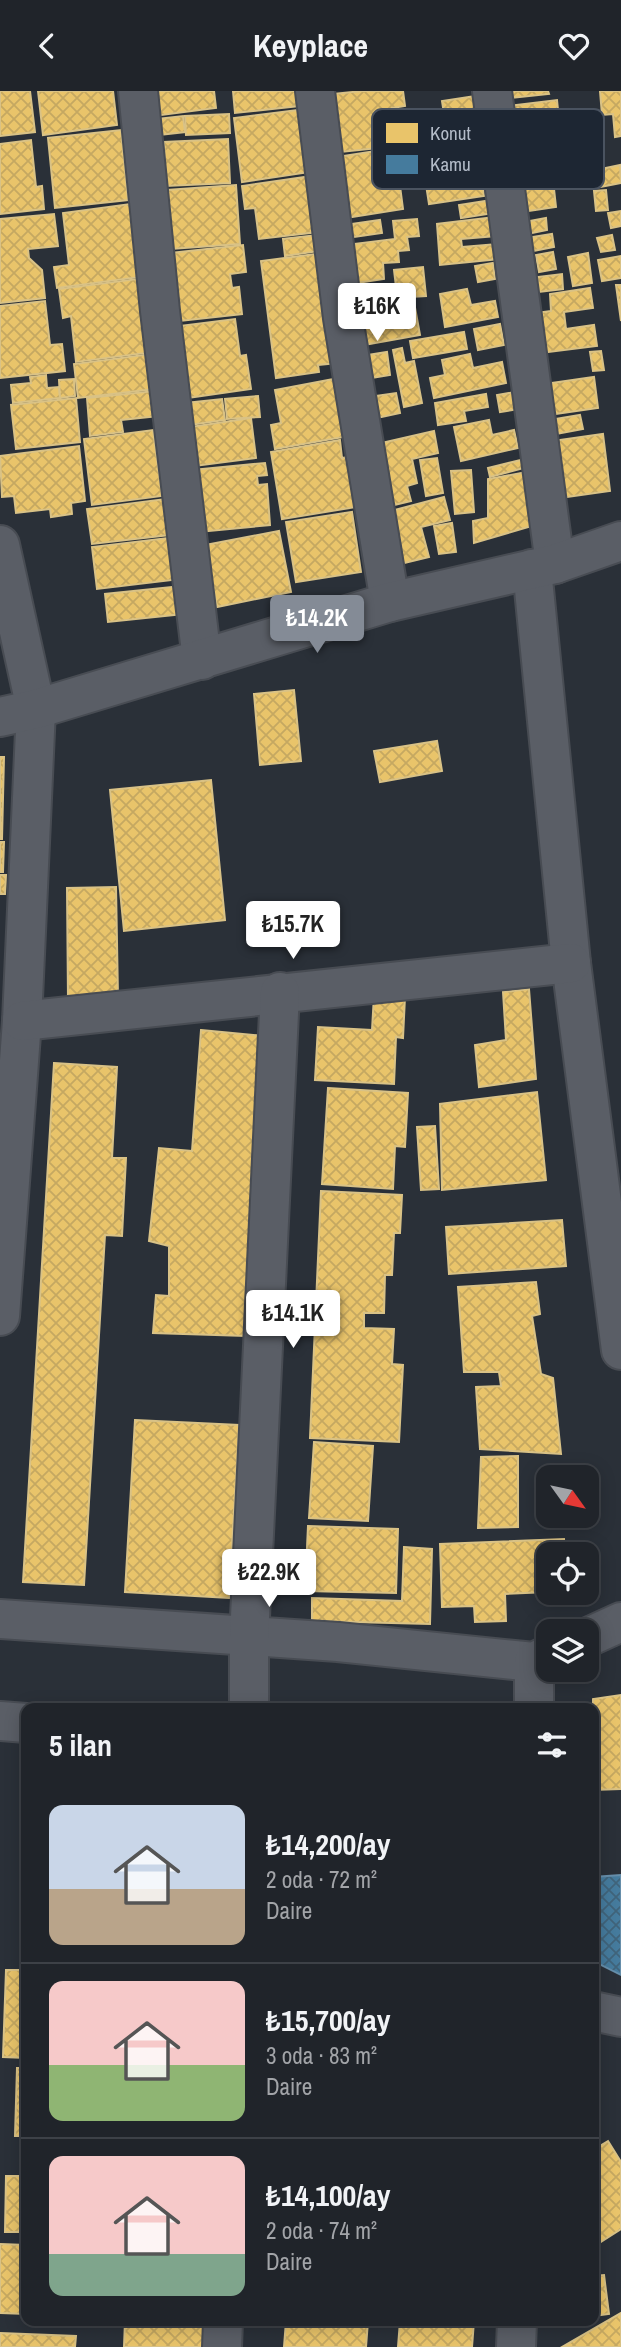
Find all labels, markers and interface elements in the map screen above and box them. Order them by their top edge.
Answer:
text: Keyplace [253,24,368,67]
icon: back [28,27,66,65]
icon: heart [555,27,593,65]
legend [372,109,604,189]
text: Konut [430,120,471,146]
text: Kamu [430,151,471,177]
pin: ₺16K [336,283,418,343]
text: ₺16K [354,290,400,321]
pin: ₺14.2K [260,595,374,655]
text: ₺14.2K [286,602,348,633]
pin: ₺15.7K [236,901,350,961]
text: ₺15.7K [262,908,324,939]
pin: ₺14.1K [236,1291,350,1350]
text: ₺14.1K [262,1297,324,1328]
north arrow [536,1465,598,1528]
map controls [536,1465,599,1682]
button: locate [536,1542,599,1605]
pin: ₺22.9K [212,1549,326,1609]
text: ₺22.9K [238,1556,300,1587]
button: layers [536,1619,599,1682]
text: 5 ilan [49,1725,112,1765]
icon: filters [533,1726,571,1764]
text: ₺14,200/ay [266,1824,390,1864]
icon: home [105,1833,189,1917]
text: 2 oda · 72 m² [266,1864,377,1895]
text: Daire [266,1895,312,1926]
text: ₺15,700/ay [266,2000,390,2040]
icon: home [105,2009,189,2093]
text: 3 oda · 83 m² [266,2040,377,2071]
text: Daire [266,2071,312,2102]
text: ₺14,100/ay [266,2175,390,2215]
icon: home [105,2184,189,2268]
text: 2 oda · 74 m² [266,2215,377,2246]
text: Daire [266,2246,312,2277]

